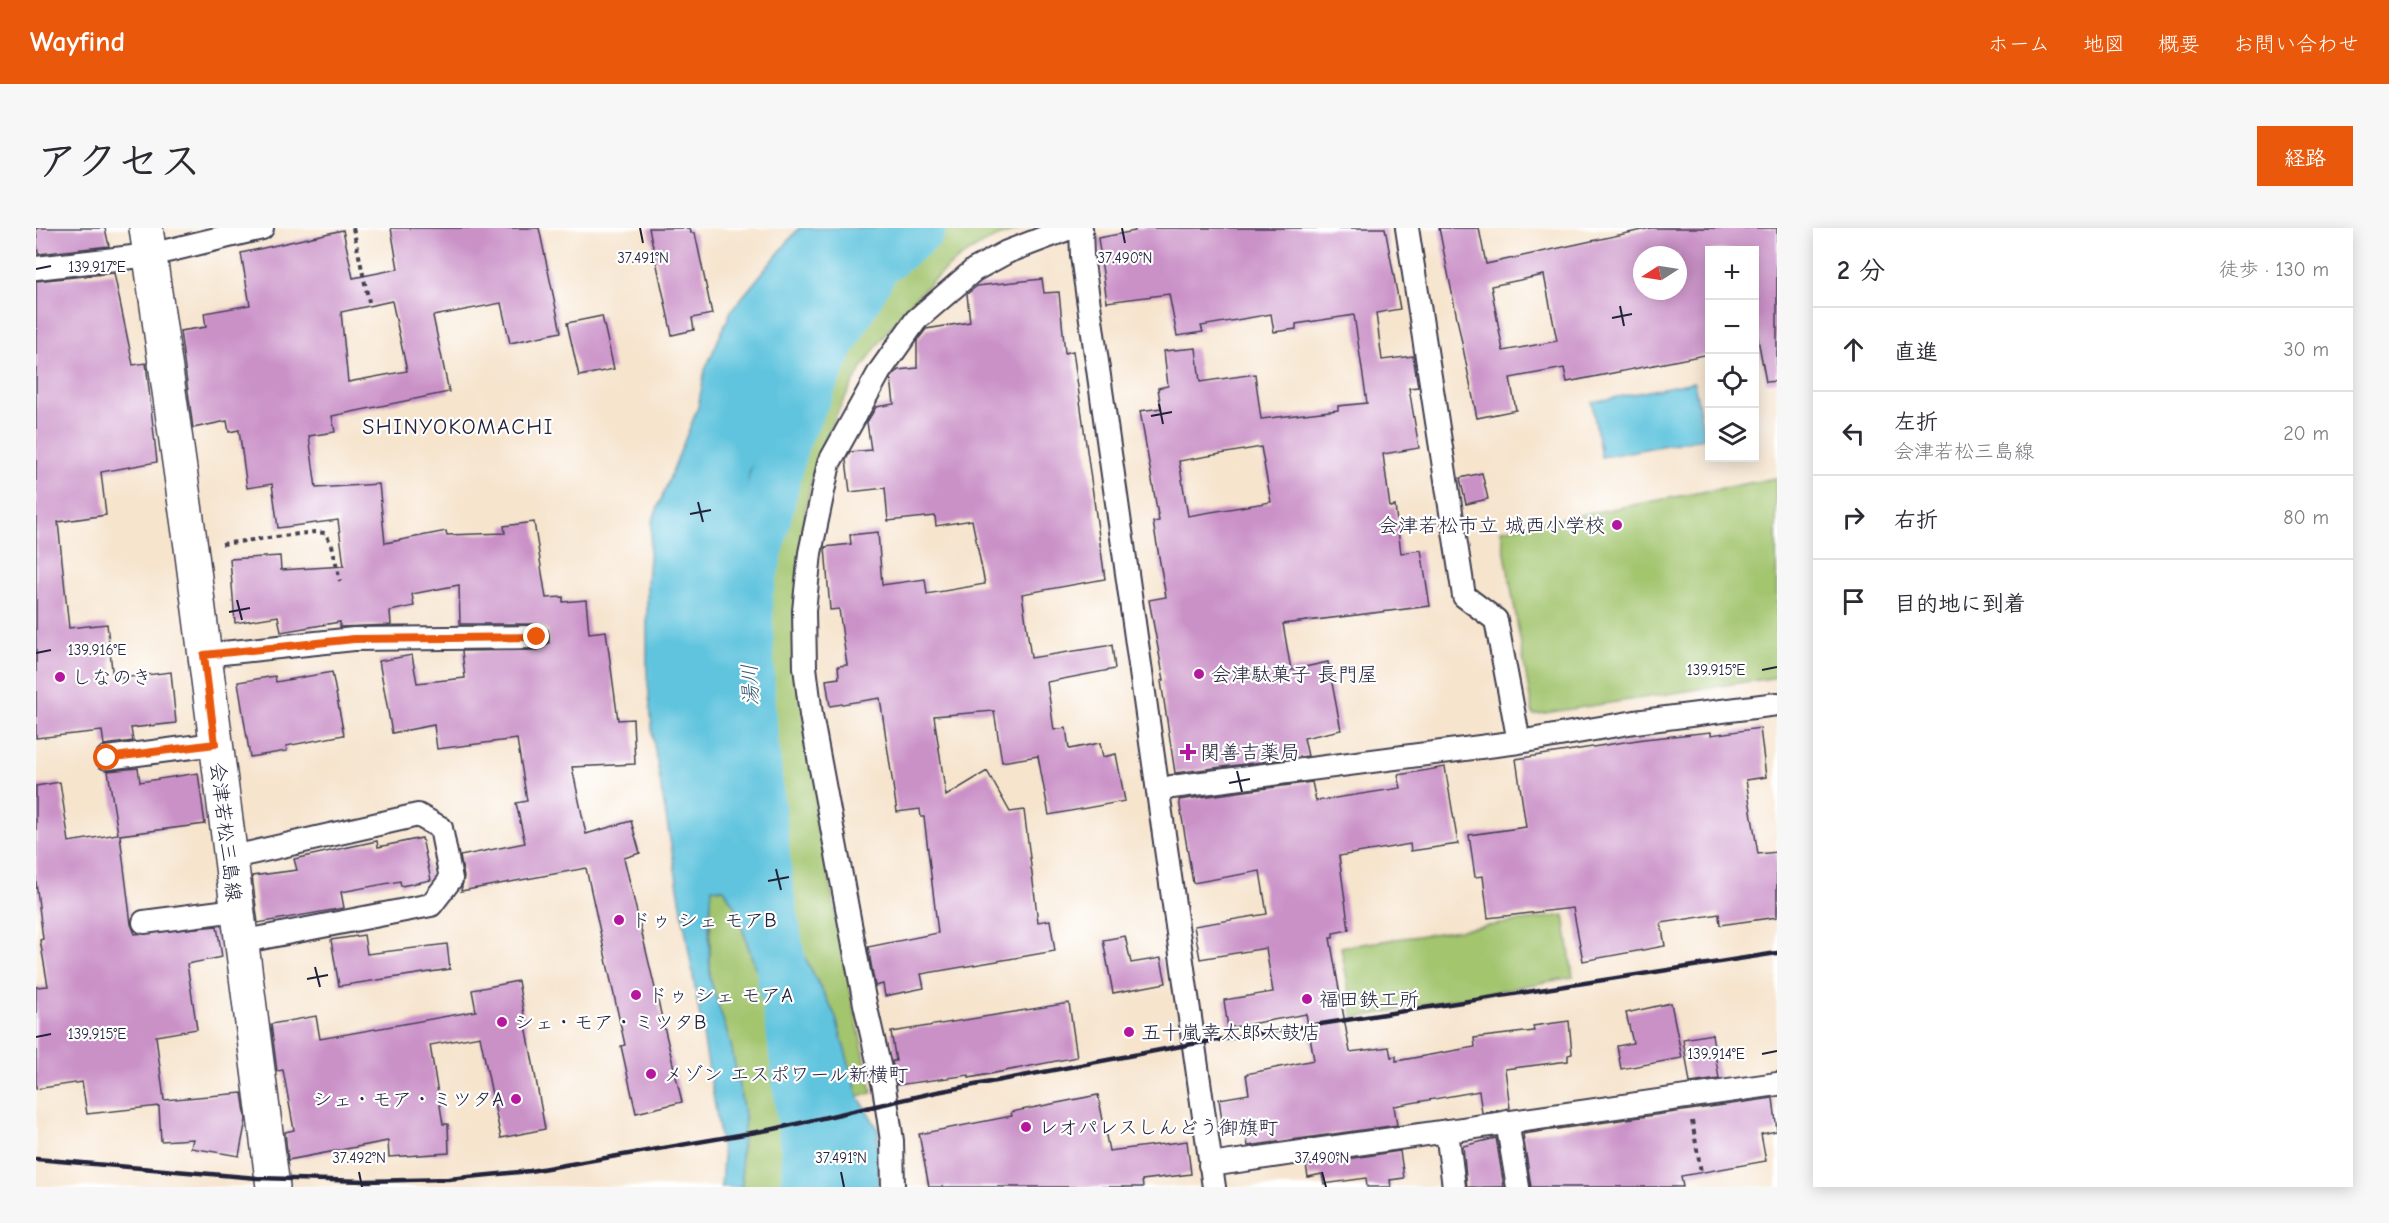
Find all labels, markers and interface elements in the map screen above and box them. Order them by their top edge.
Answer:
text: Wayfind [30,26,125,58]
text: ホーム [1988,32,2050,56]
text: 地図 [2083,32,2125,56]
text: 概要 [2158,32,2200,56]
text: お問い合わせ [2233,32,2359,56]
button: 経路 [2257,126,2353,186]
text: アクセス [36,137,201,186]
north arrow [1633,246,1687,300]
map controls [1705,246,1759,462]
button: + [1705,246,1759,300]
text: 37.491°N [617,249,669,267]
text: 37.490°N [1098,249,1152,267]
text: 2 分 [1837,256,1885,286]
text: 139.917°E [68,258,126,276]
text: 徒歩 · 130 m [2219,258,2329,281]
button: − [1705,300,1759,354]
icon: ahead [1837,333,1870,366]
text: 30 m [2283,338,2329,361]
text: 直進 [1894,339,1938,365]
button: locate [1705,354,1759,408]
button: layers [1705,408,1759,462]
text: 左折 [1894,409,1938,435]
district label: SHINYOKOMACHI [362,414,554,440]
icon: left [1837,417,1870,450]
text: 20 m [2283,422,2329,445]
text: 会津若松三島線 [1894,440,2034,463]
icon: right [1837,501,1870,534]
text: 80 m [2283,506,2329,529]
text: 右折 [1894,507,1938,533]
place label: 会津若松市立 城西小学校 [1378,514,1605,537]
marker: 会津若松市立 城西小学校 [1610,518,1624,532]
icon: arrive [1837,585,1870,618]
text: 目的地に到着 [1894,591,2026,617]
route end [523,623,549,649]
text: 139.916°E [68,641,126,659]
text: 139.915°E [1687,661,1745,679]
place label: 会津駄菓子 長門屋 [1211,663,1378,686]
water label: 湯川 [737,664,763,706]
place label: しなのき [72,666,152,689]
marker: 会津駄菓子 長門屋 [1192,667,1206,681]
marker: しなのき [53,670,67,684]
place label: 関善吉薬局 [1200,741,1300,764]
route start [93,744,119,770]
marker: 関善吉薬局 [1181,745,1195,759]
street label: 会津若松三島線 [206,761,245,903]
place label: ドゥ シェ モアB [631,909,777,932]
marker: ドゥ シェ モアB [612,913,626,927]
place label: ドゥ シェ モアA [648,984,793,1007]
marker: ドゥ シェ モアA [629,988,643,1002]
place label: 福田鉄工所 [1319,988,1419,1011]
marker: 福田鉄工所 [1300,992,1314,1006]
place label: シェ・モア・ミツタB [514,1011,706,1034]
marker: シェ・モア・ミツタB [495,1015,509,1029]
place label: 五十嵐幸太郎太鼓店 [1141,1021,1321,1044]
text: 139.915°E [68,1025,126,1043]
marker: 五十嵐幸太郎太鼓店 [1122,1025,1136,1039]
text: 139.914°E [1687,1045,1745,1063]
place label: メゾン エスポワール新横町 [663,1063,908,1086]
marker: メゾン エスポワール新横町 [644,1067,658,1081]
place label: シェ・モア・ミツタA [312,1088,504,1111]
marker: シェ・モア・ミツタA [509,1092,523,1106]
place label: レオパレスしんどう御旗町 [1038,1116,1278,1139]
marker: レオパレスしんどう御旗町 [1019,1120,1033,1134]
text: 37.492°N [332,1149,386,1167]
text: 37.491°N [815,1149,867,1167]
text: 37.490°N [1295,1149,1349,1167]

